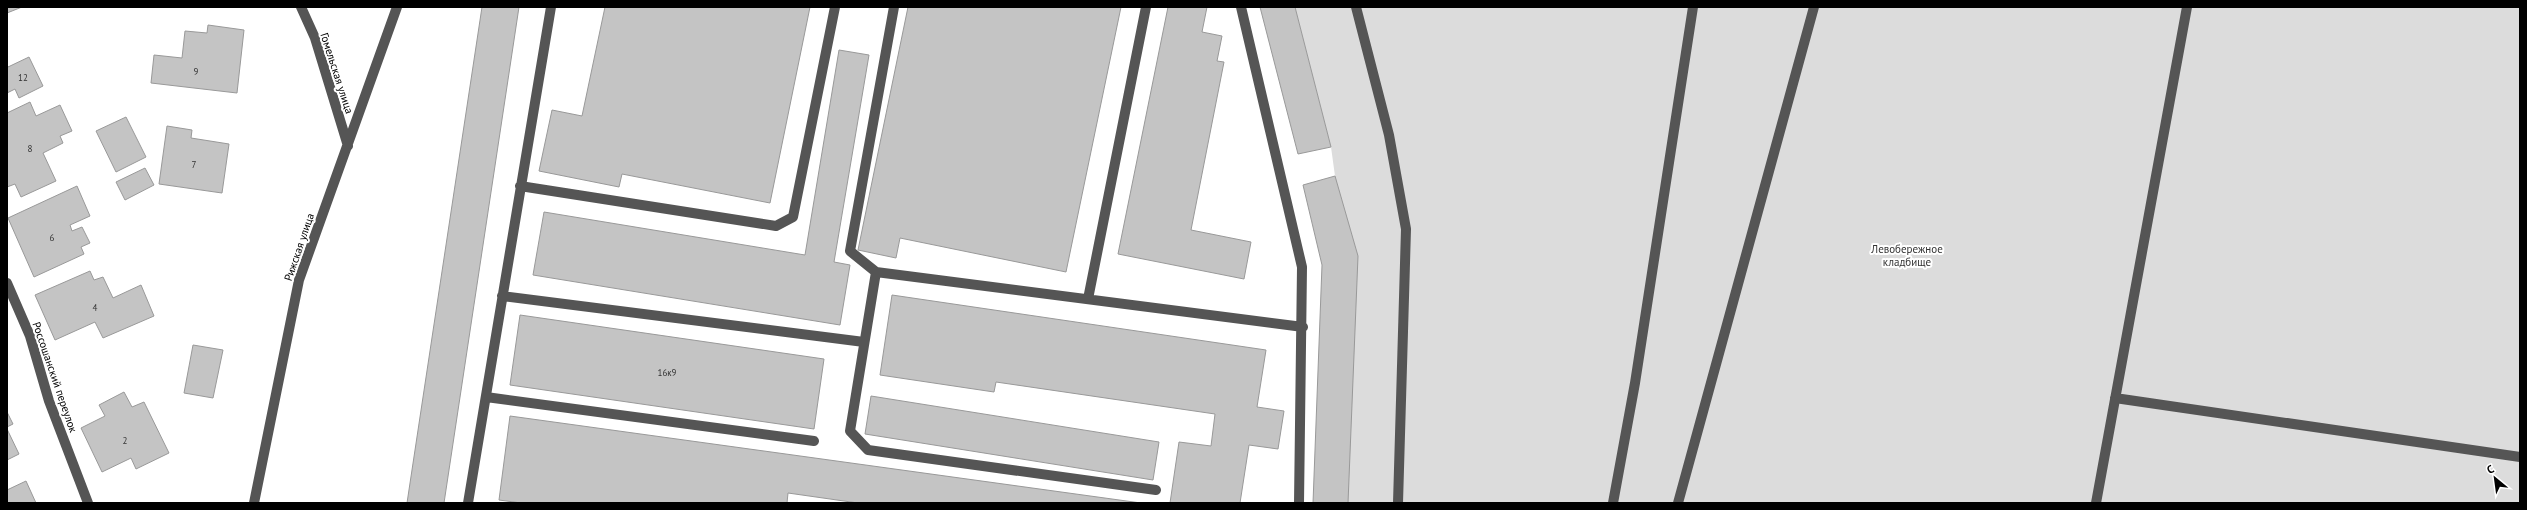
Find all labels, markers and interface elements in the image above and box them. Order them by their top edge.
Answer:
street label: Гомельская улица [317,31,357,115]
house number: 9 [194,66,199,77]
house number: 12 [18,72,28,83]
house number: 8 [28,143,33,154]
house number: 7 [192,159,197,170]
street label: Рижская улица [281,211,317,283]
house number: 6 [50,232,55,243]
park label: Левобережное кладбище [1870,242,1943,269]
house number: 4 [93,302,98,313]
street label: Россошанский переулок [29,320,81,435]
house number: 16к9 [657,367,677,378]
house number: 2 [123,435,128,446]
north arrow [2475,458,2515,498]
text: С [2484,462,2496,477]

